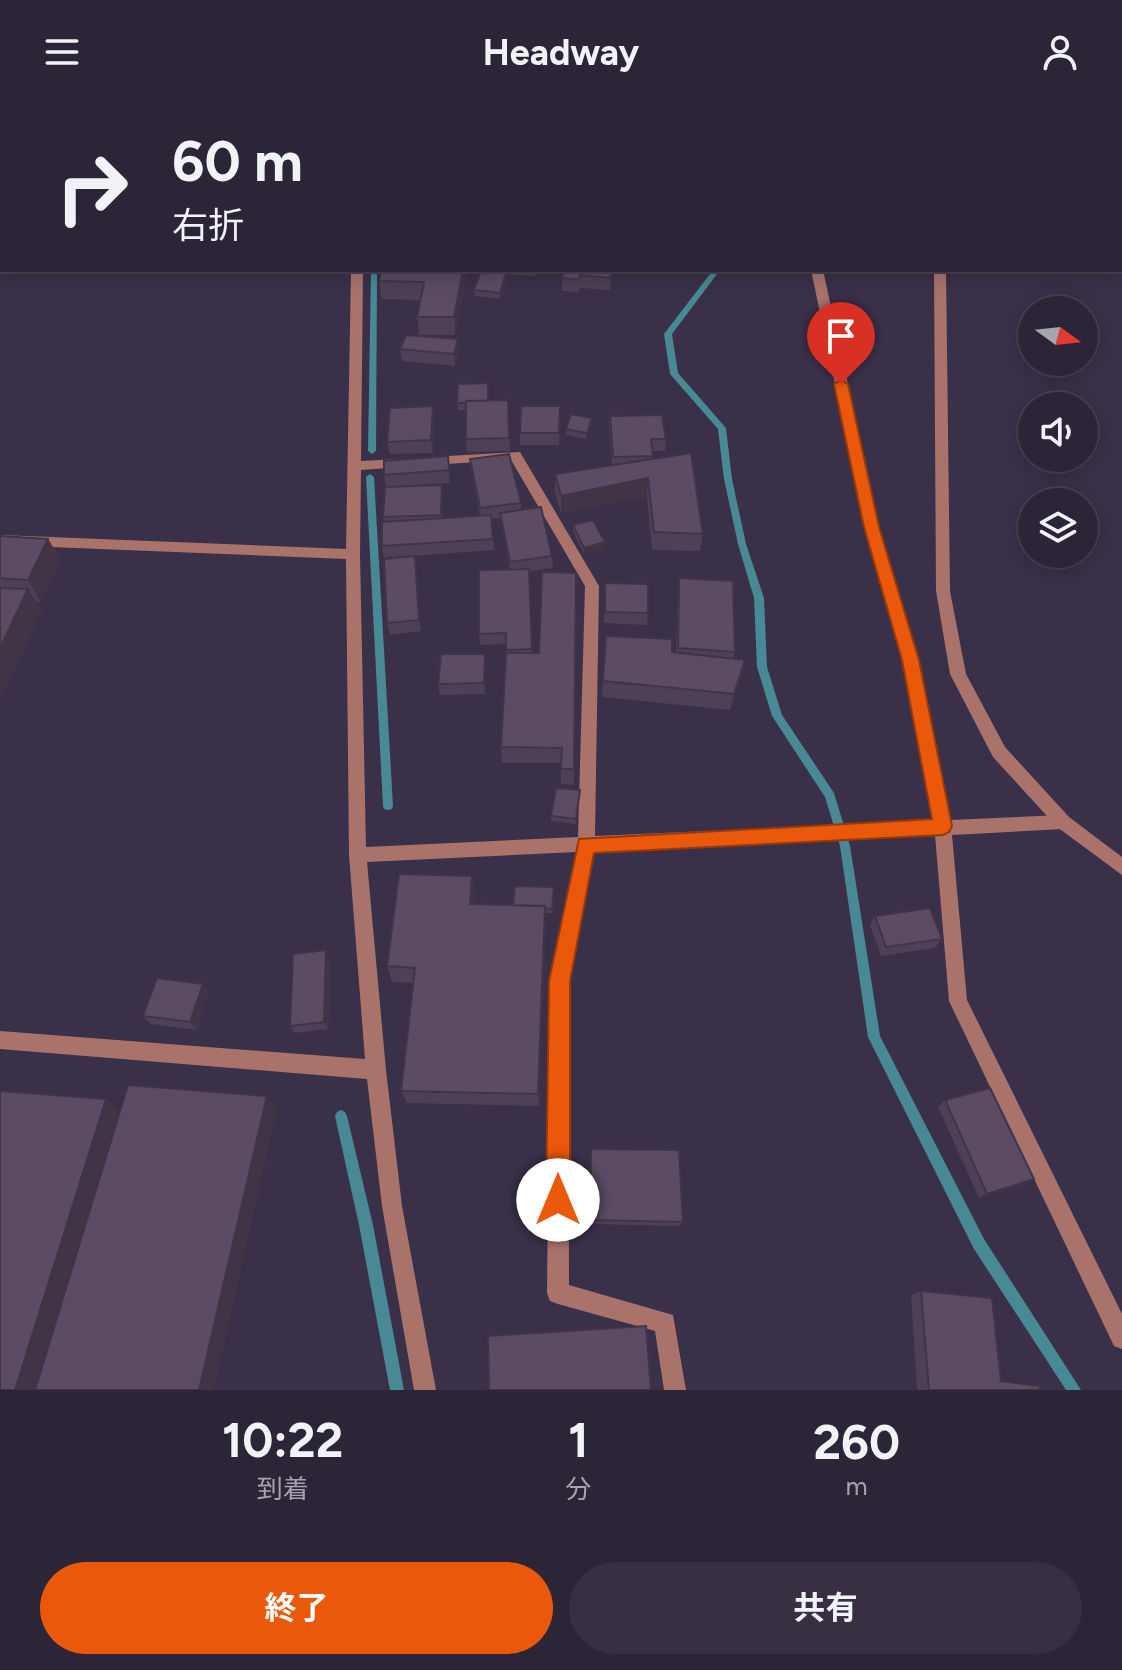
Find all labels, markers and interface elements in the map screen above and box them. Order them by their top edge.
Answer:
icon: menu [40,30,84,74]
icon: person [1038,30,1082,74]
text: Headway [483,31,639,74]
text: 60 m [172,128,303,195]
icon: right [40,136,144,240]
text: 右折 [172,204,244,247]
north arrow [1018,296,1098,376]
map controls [1018,296,1098,568]
pin [807,302,875,384]
icon: arrive [819,314,863,358]
button: sound [1018,392,1098,472]
button: layers [1018,488,1098,568]
position arrow [516,1158,600,1242]
text: 10:22 [222,1411,343,1469]
text: 1 [568,1411,588,1469]
text: 260 [813,1413,900,1471]
text: m [846,1470,868,1502]
text: 到着 [257,1473,309,1505]
text: 分 [565,1473,591,1505]
button: 終了 [40,1562,553,1654]
button: 共有 [569,1562,1082,1654]

